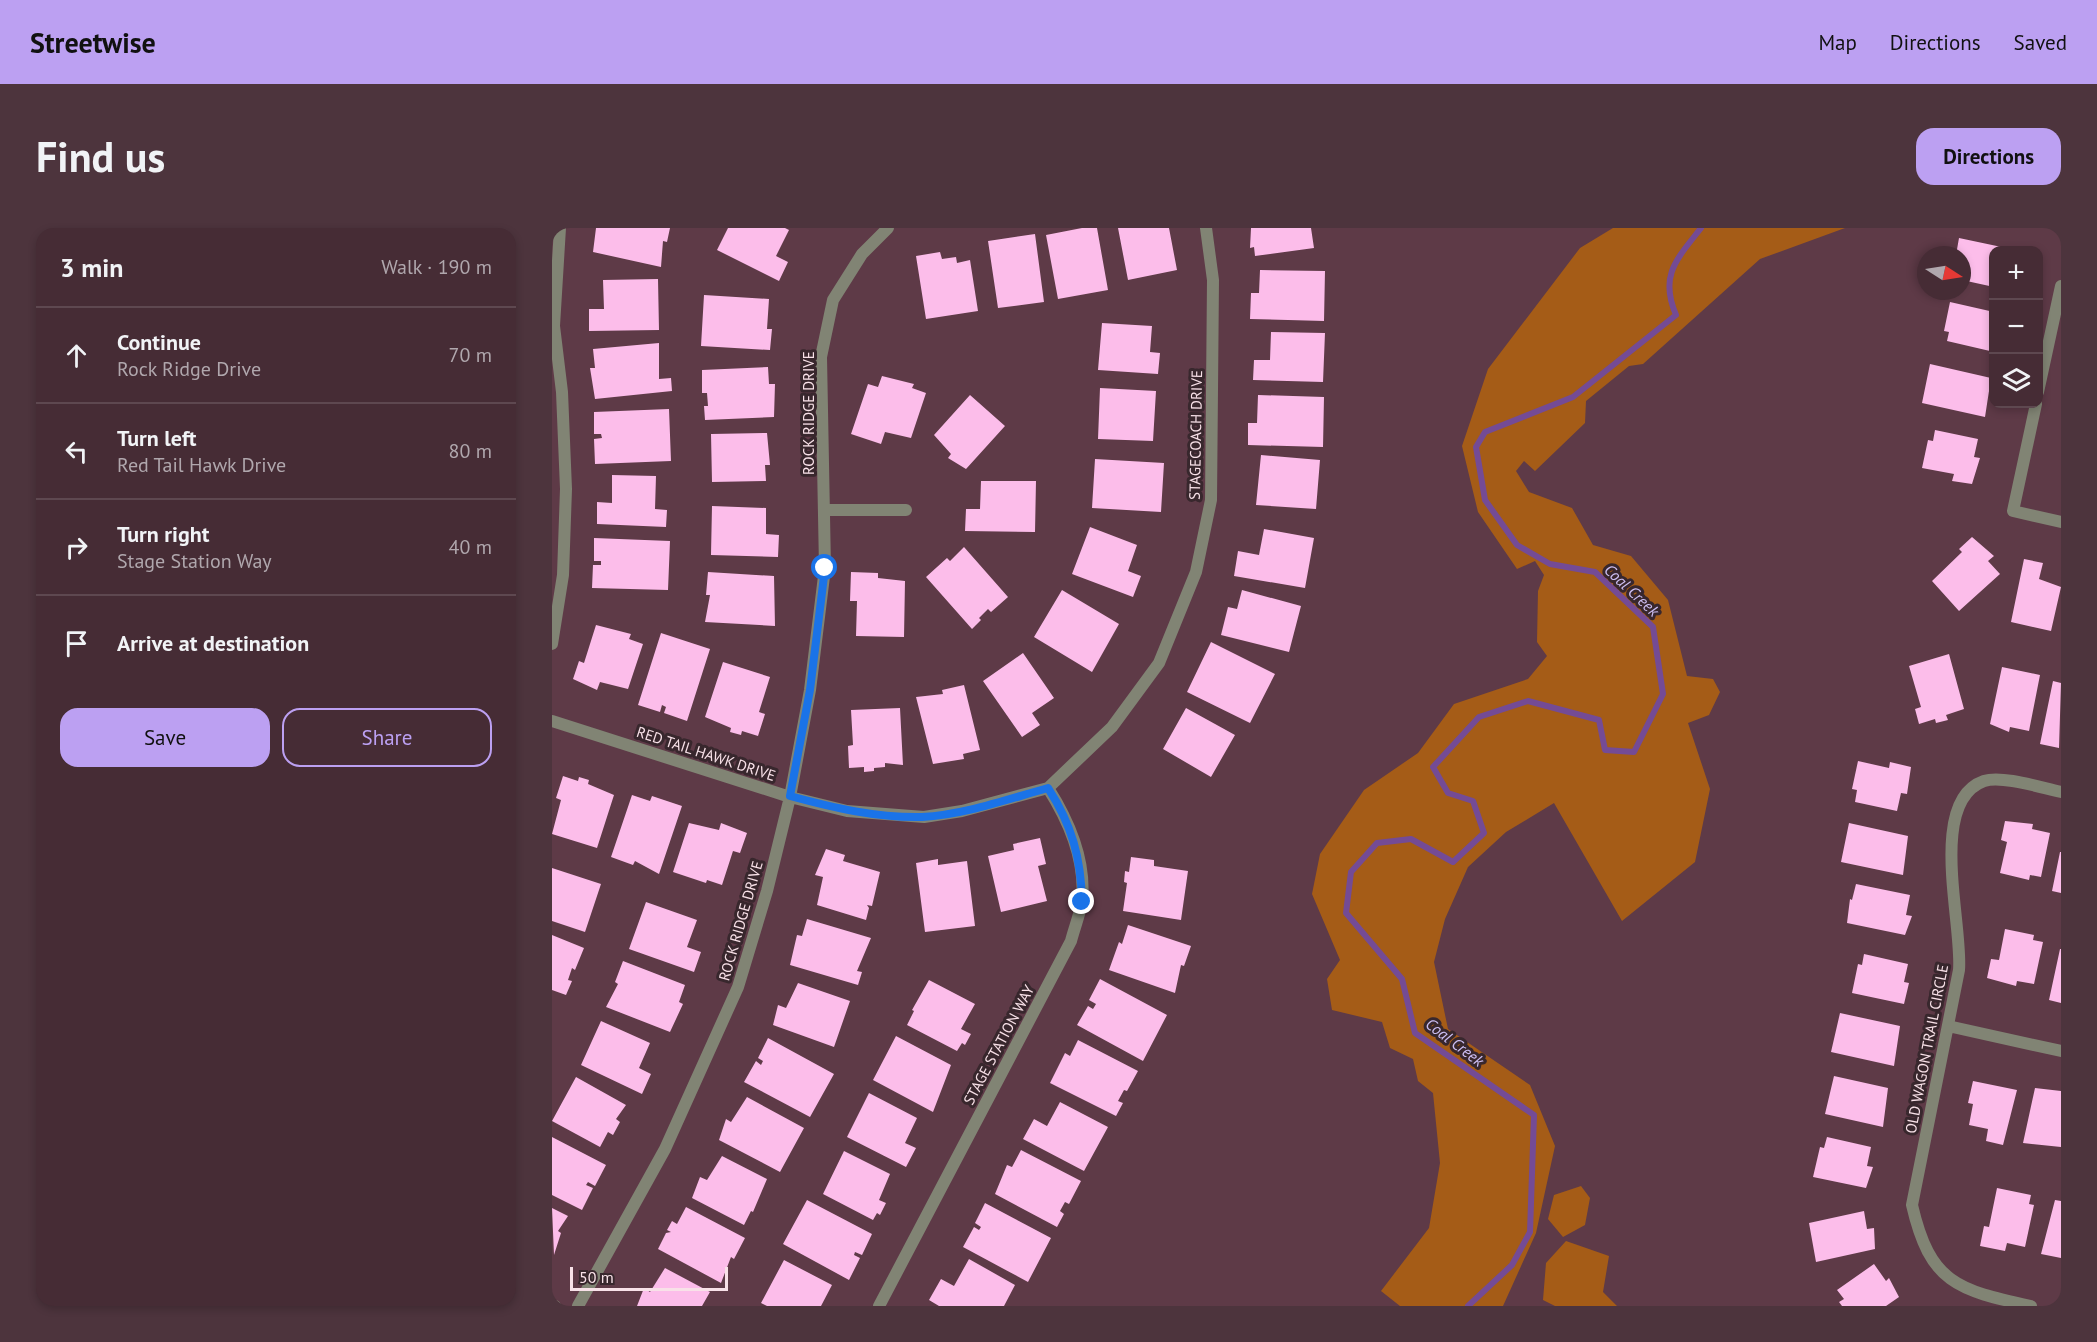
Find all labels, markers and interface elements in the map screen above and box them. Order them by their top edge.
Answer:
text: Streetwise [30,24,156,61]
text: Map [1818,29,1857,56]
text: Directions [1890,29,1981,56]
text: Saved [2014,29,2067,56]
button: Directions [1916,128,2061,185]
text: Find us [36,129,165,184]
north arrow [1917,246,1971,300]
map controls [1989,246,2043,408]
button: + [1989,246,2043,300]
text: 3 min [60,251,123,284]
text: Walk · 190 m [381,254,492,280]
button: − [1989,300,2043,354]
text: Continue [117,328,201,356]
icon: ahead [60,339,93,372]
text: 70 m [449,342,492,368]
street label: ROCK RIDGE DRIVE [799,351,818,475]
button: layers [1989,354,2043,408]
text: Rock Ridge Drive [117,356,261,382]
street label: STAGECOACH DRIVE [1185,370,1206,500]
text: Turn left [117,424,197,452]
icon: left [60,435,93,468]
text: 80 m [449,438,492,464]
text: Red Tail Hawk Drive [117,452,286,478]
text: Turn right [117,520,209,548]
icon: right [60,531,93,564]
text: 40 m [449,534,492,560]
text: Stage Station Way [117,548,272,574]
route start [811,554,837,580]
water label: Coal Creek [1600,560,1664,621]
icon: arrive [60,627,93,660]
text: Arrive at destination [117,629,309,657]
button: Save [60,708,270,767]
button: Share [282,708,492,767]
street label: RED TAIL HAWK DRIVE [634,722,778,785]
street label: ROCK RIDGE DRIVE [714,859,767,983]
route end [1068,888,1094,914]
street label: OLD WAGON TRAIL CIRCLE [1901,963,1952,1135]
street label: STAGE STATION WAY [959,981,1038,1108]
water label: Coal Creek [1422,1014,1489,1071]
scale bar [570,1264,728,1292]
text: 50 m [579,1267,614,1287]

